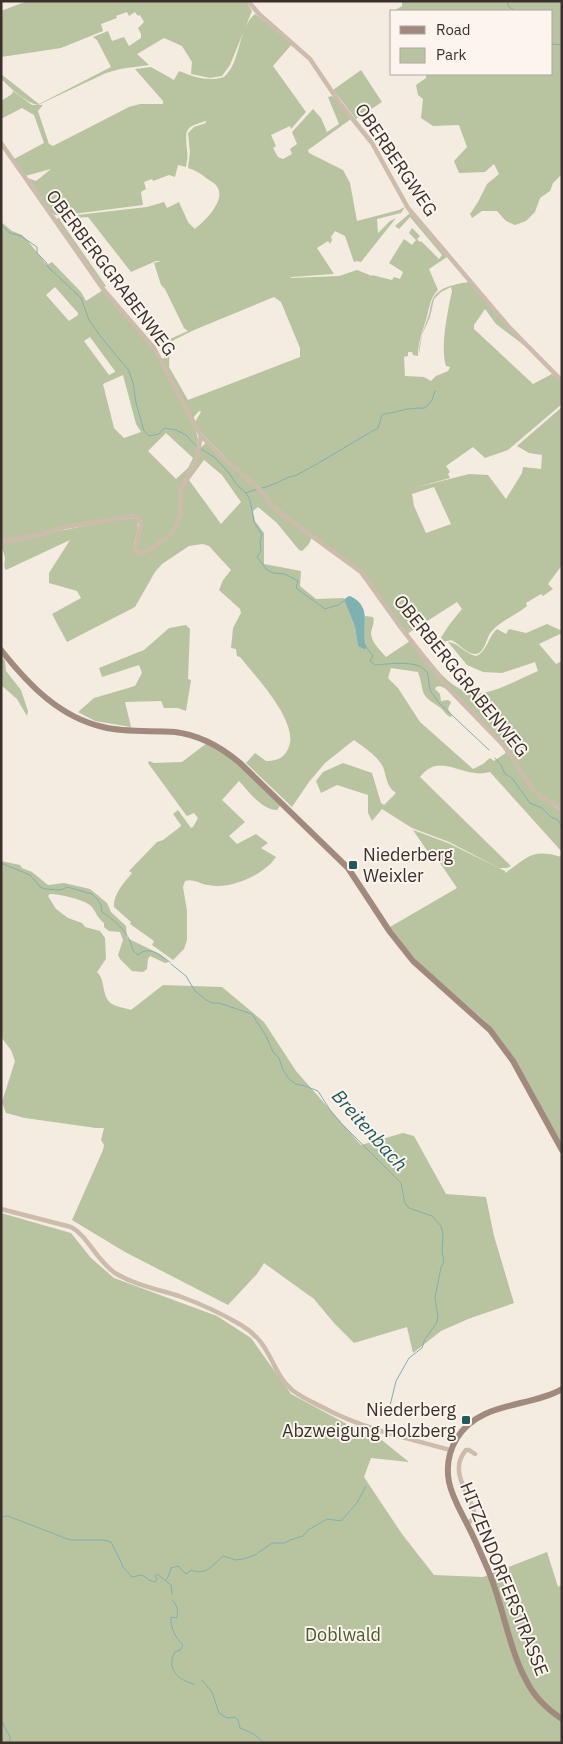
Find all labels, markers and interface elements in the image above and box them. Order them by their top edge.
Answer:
legend [390,10,553,75]
text: Road [436,20,471,39]
text: Park [436,45,466,64]
street label: OBERBERGWEG [350,99,443,221]
street label: OBERBERGGRABENWEG [41,185,181,360]
street label: OBERBERGGRABENWEG [389,590,534,761]
place label: Niederberg Weixler [363,843,454,887]
marker: Niederberg Weixler [347,859,359,871]
water label: Breitenbach [327,1084,413,1176]
place label: Niederberg Abzweigung Holzberg [282,1398,456,1442]
marker: Niederberg Abzweigung Holzberg [460,1414,472,1426]
street label: HITZENDORFERSTRASSE [455,1479,554,1679]
park label: Doblwald [305,1623,381,1646]

